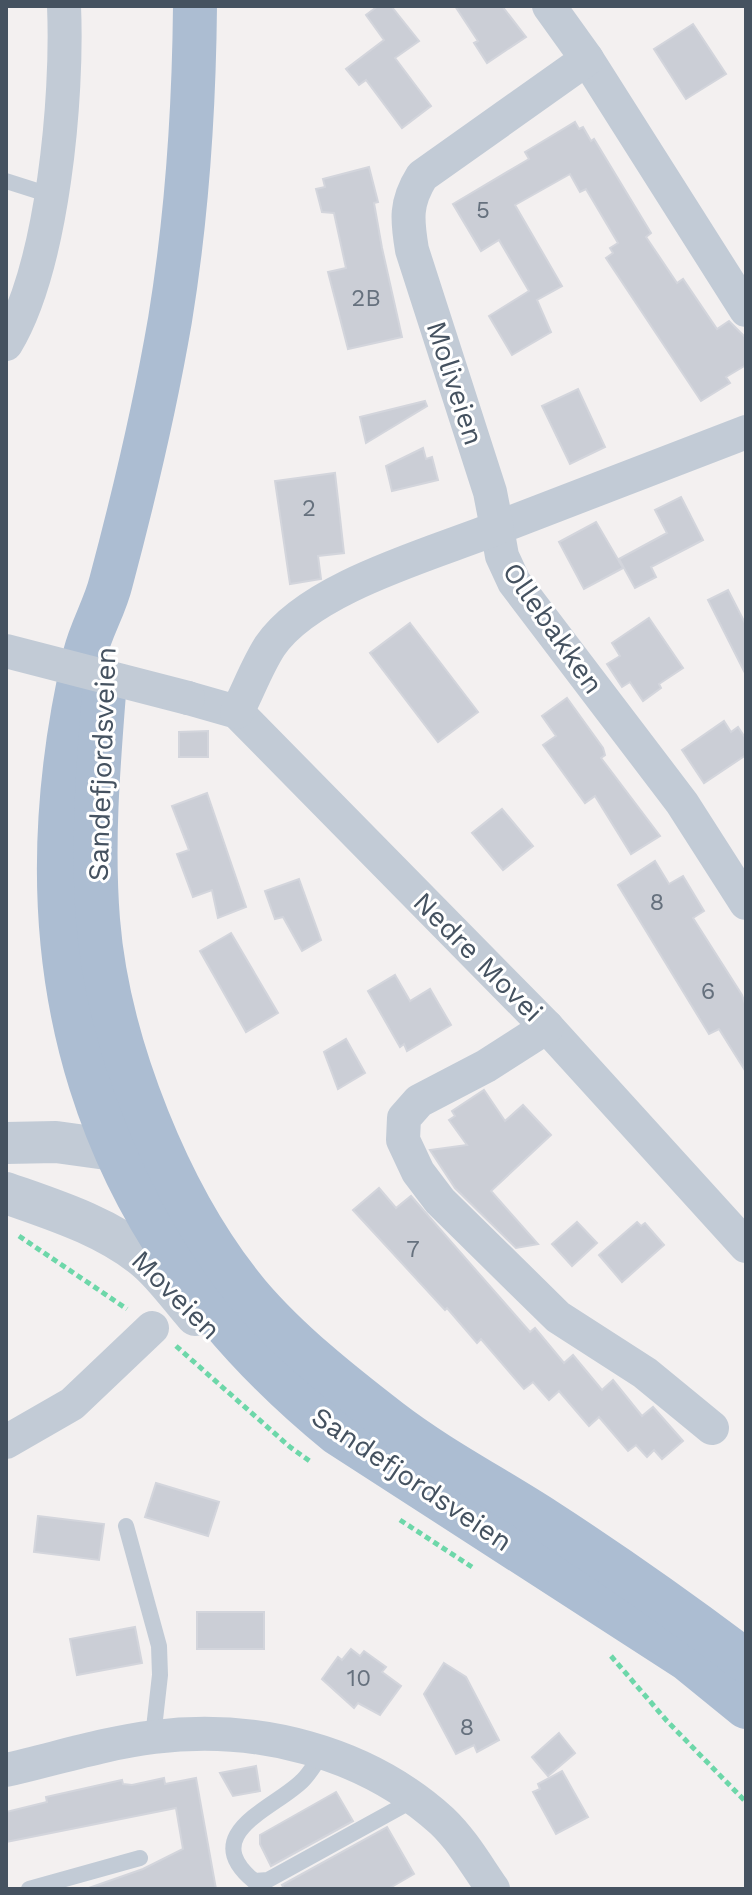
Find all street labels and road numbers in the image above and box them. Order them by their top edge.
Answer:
street label: Moliveien [420,317,490,449]
street label: Ollebakken [496,556,610,700]
street label: Sandefjordsveien [81,646,123,882]
street label: Nedre Movei [406,885,550,1029]
street label: Moveien [125,1244,227,1346]
street label: Sandefjordsveien [306,1400,518,1558]

